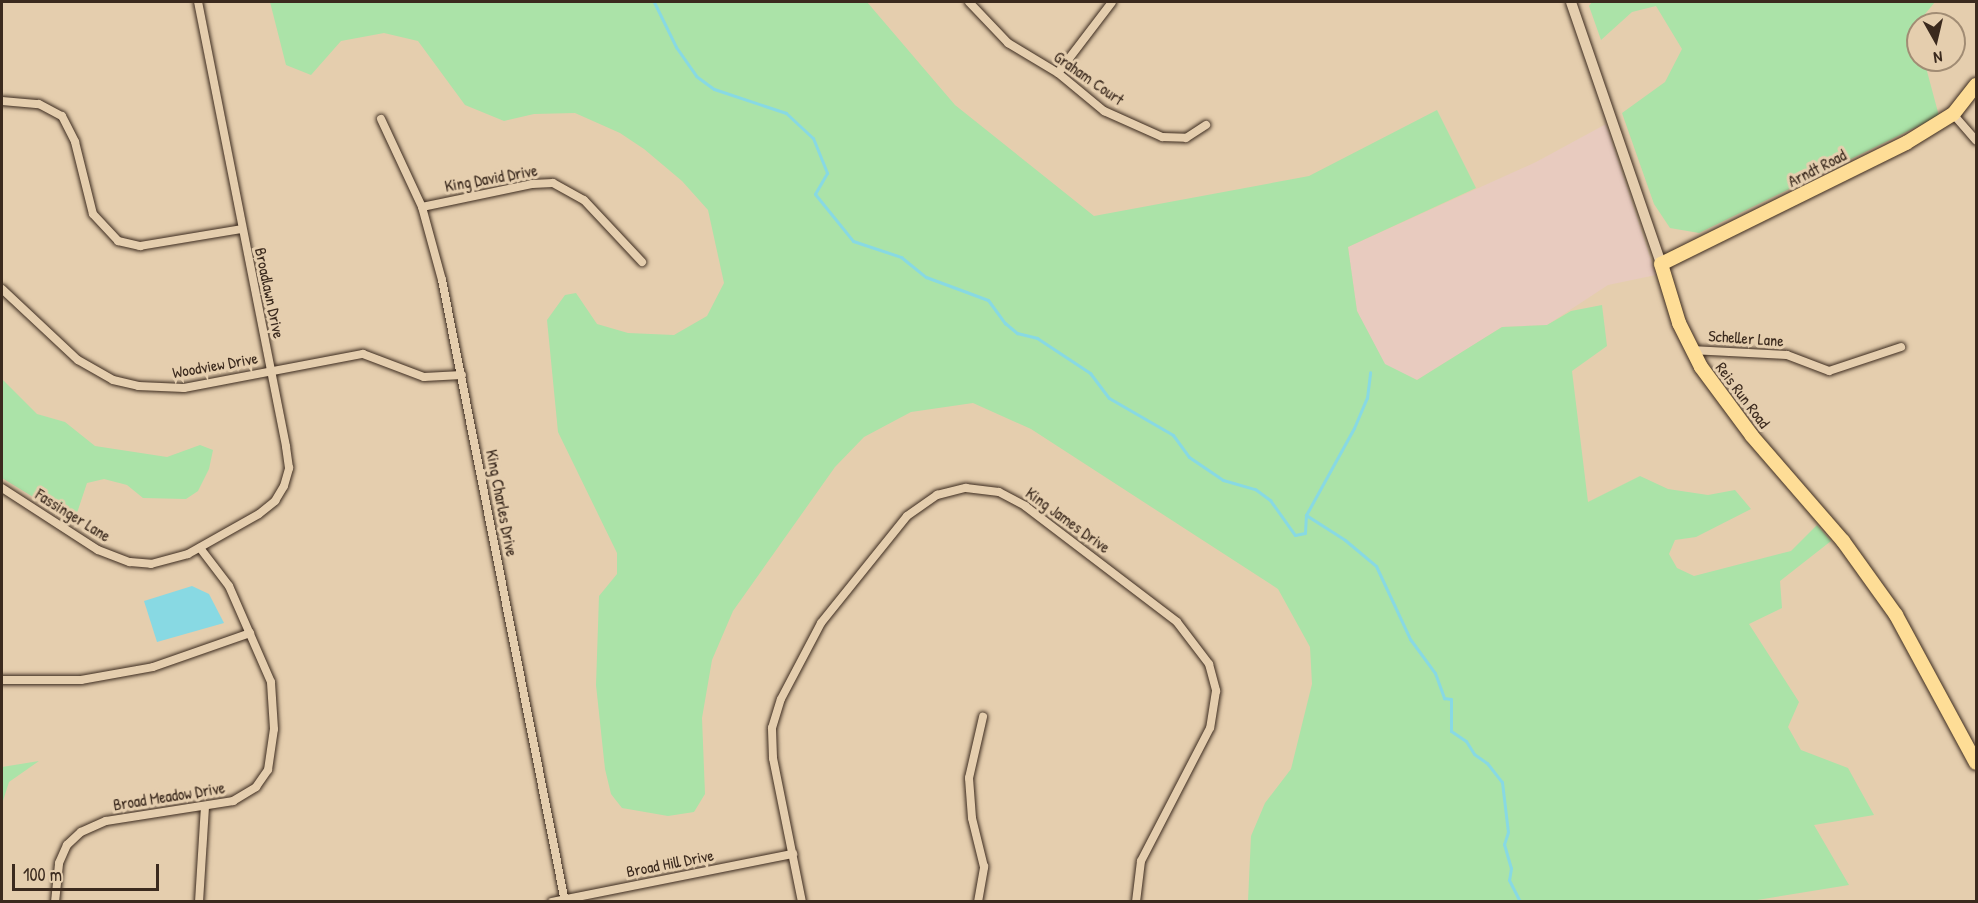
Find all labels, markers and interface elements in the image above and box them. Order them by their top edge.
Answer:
north arrow [1906,12,1966,72]
text: N [1932,46,1944,69]
street label: Graham Court [1050,47,1128,109]
street label: Arndt Road [1785,145,1849,191]
street label: King David Drive [443,160,539,196]
street label: Broadlawn Drive [251,246,289,340]
street label: Scheller Lane [1708,326,1784,350]
street label: Woodview Drive [171,348,259,382]
street label: Reis Run Road [1712,358,1774,432]
street label: King Charles Drive [482,448,522,558]
street label: King James Drive [1022,483,1114,557]
street label: Fassinger Lane [32,484,114,546]
street label: Broad Meadow Drive [112,778,226,814]
street label: Broad Hill Drive [625,845,715,881]
scale bar [15,852,162,890]
text: 100 m [23,862,62,887]

